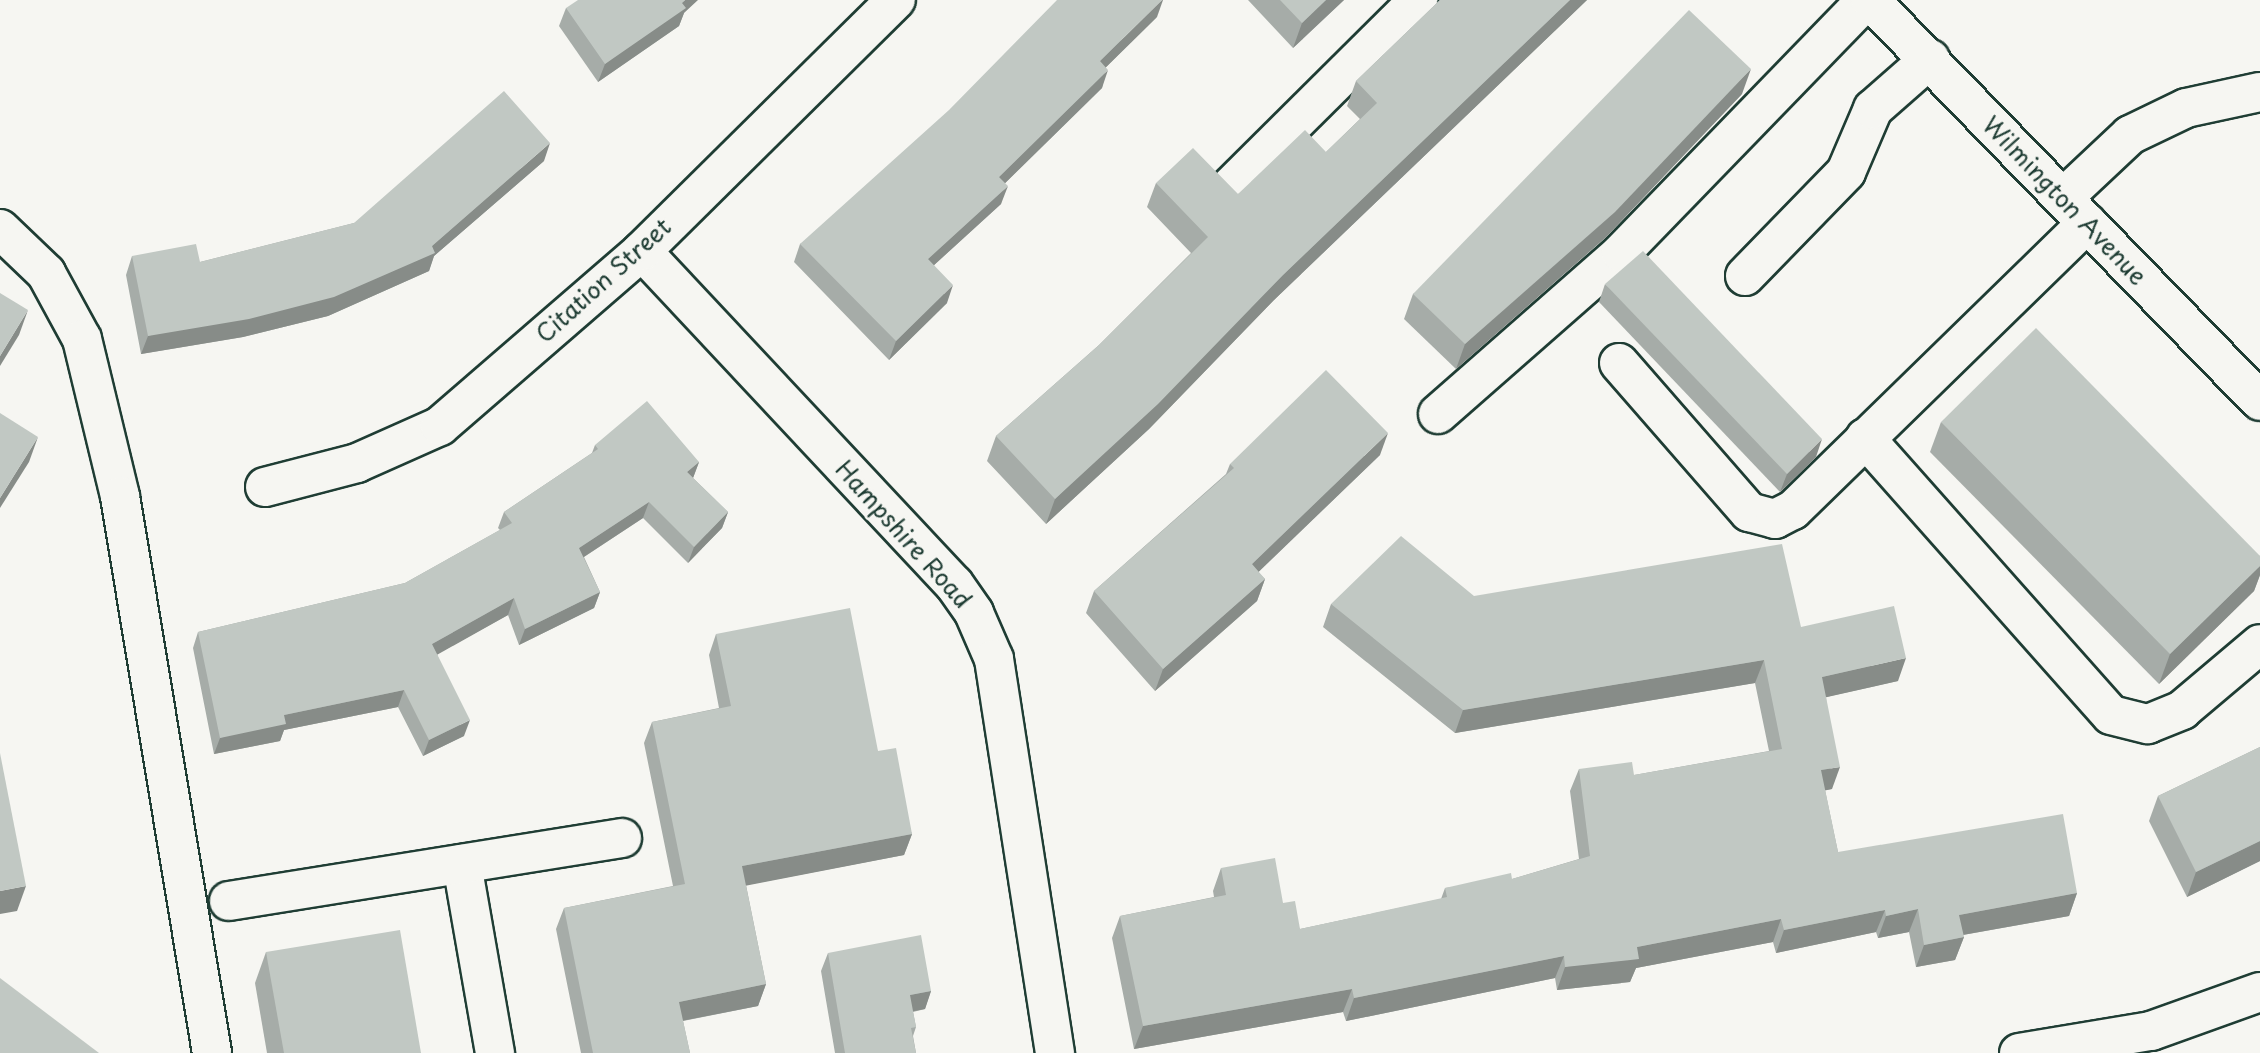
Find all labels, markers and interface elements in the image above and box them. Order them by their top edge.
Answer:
street label: Wilmington Avenue [1978,111,2152,289]
street label: Citation Street [530,212,676,348]
street label: Hampshire Road [830,454,978,614]

